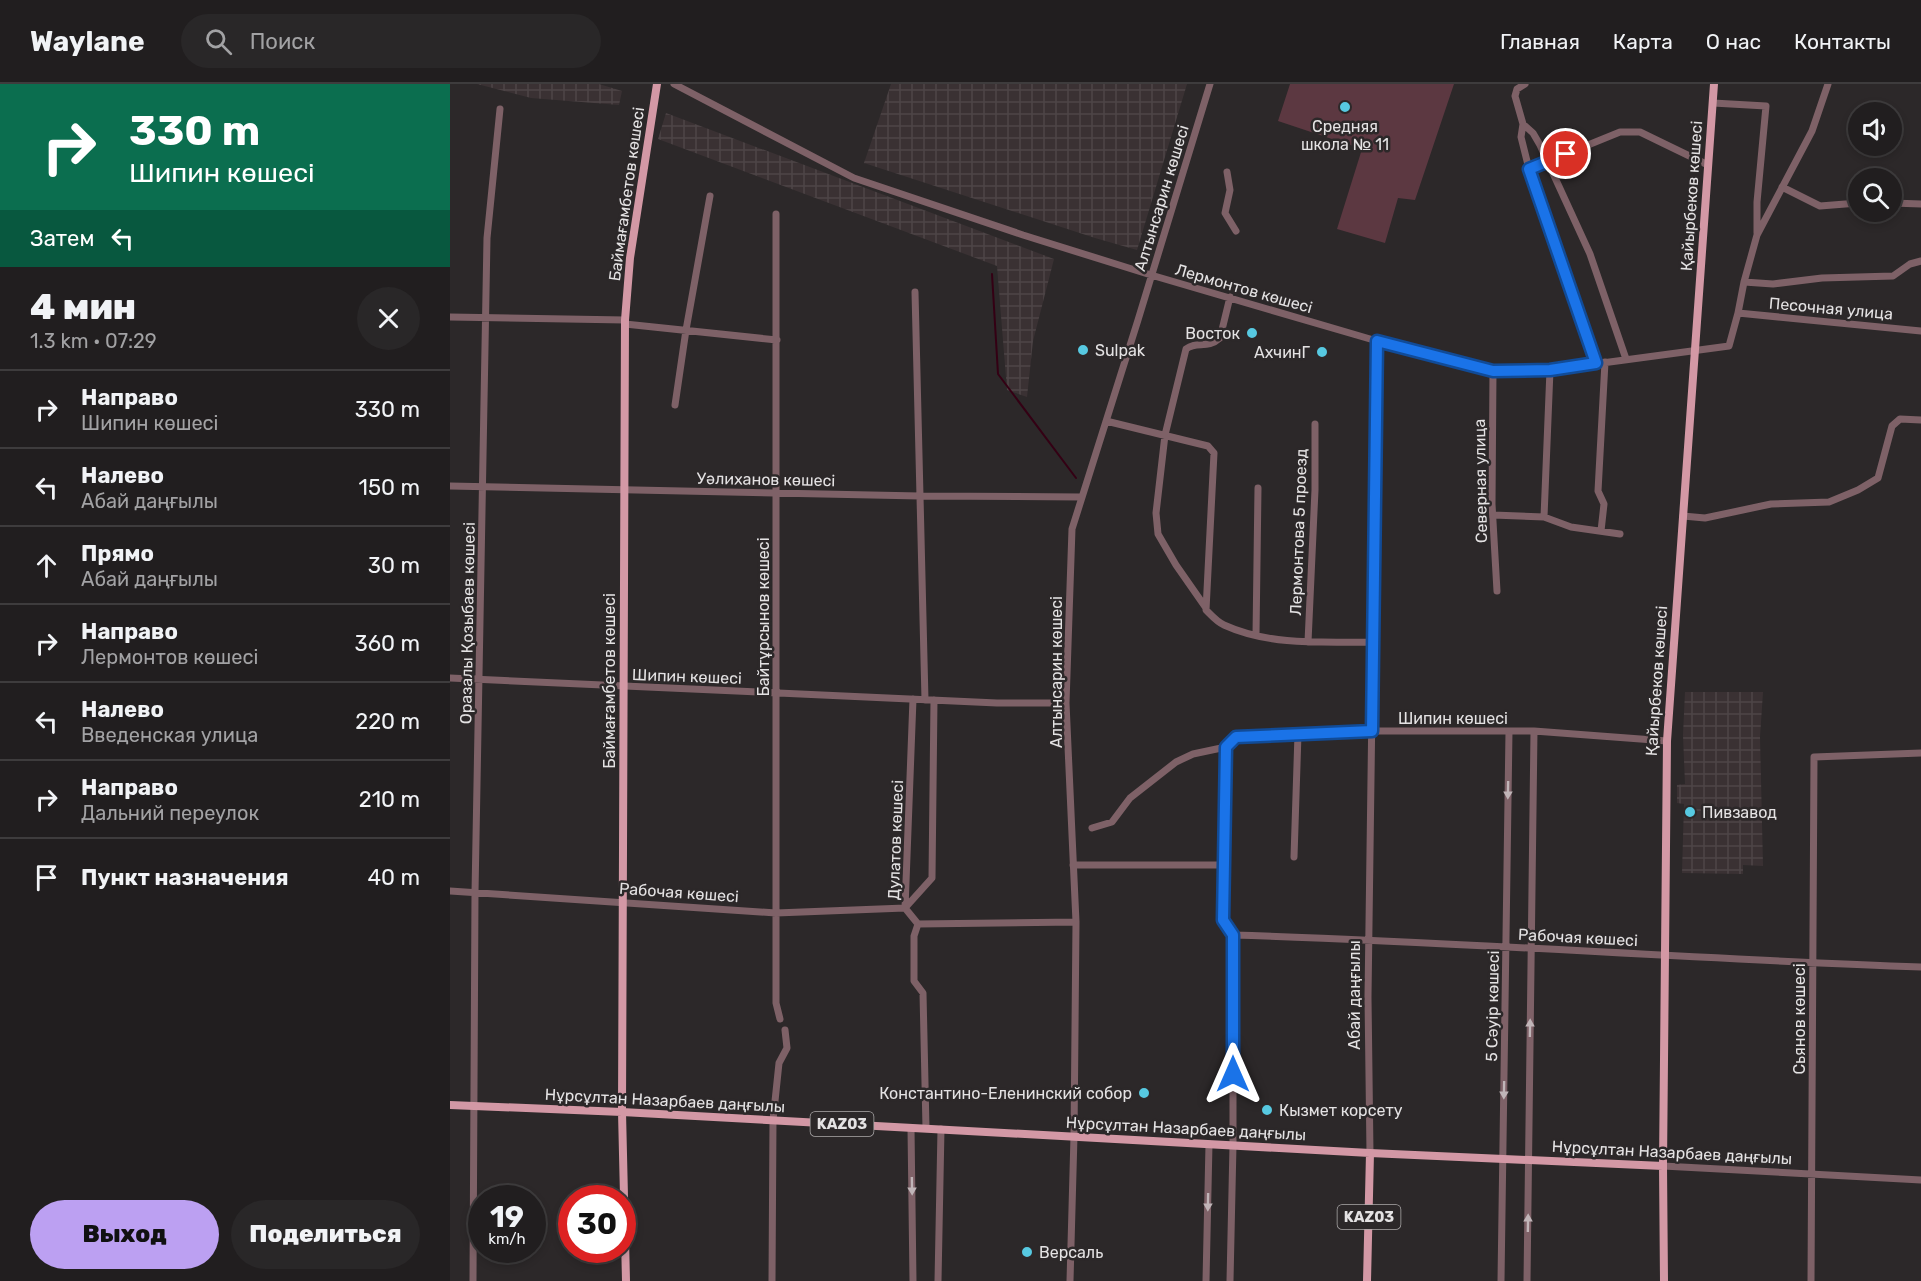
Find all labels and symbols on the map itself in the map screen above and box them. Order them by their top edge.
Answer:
marker: Средняя школа № 11 [1338,100,1352,114]
street label: Баймағамбетов көшесі [605,106,648,282]
place label: Средняя школа № 11 [1301,117,1389,154]
street label: Қайырбеков көшесі [1677,120,1706,272]
street label: Алтынсарин көшесі [1130,123,1193,274]
pin [1540,128,1591,179]
street label: Лермонтов көшесі [1173,260,1315,317]
street label: Песочная улица [1768,294,1894,323]
place label: Восток [1185,324,1240,343]
marker: Восток [1245,326,1259,340]
place label: Sulpak [1095,341,1146,360]
marker: Sulpak [1076,343,1090,357]
place label: АхчинГ [1254,343,1311,362]
marker: АхчинГ [1315,345,1329,359]
street label: Северная улица [1470,419,1491,543]
street label: Лермонтова 5 проезд [1286,448,1311,616]
street label: Уәлиханов көшесі [696,469,836,490]
street label: Оразалы Қозыбаев көшесі [456,522,479,724]
street label: Байтұрсынов көшесі [754,537,773,697]
street label: Баймағамбетов көшесі [600,593,619,769]
street label: Алтынсарин көшесі [1047,596,1066,748]
street label: Қайырбеков көшесі [1642,605,1671,757]
street label: Шипин көшесі [632,665,742,688]
street label: Шипин көшесі [1398,709,1508,728]
street label: Дулатов көшесі [884,780,907,900]
one-way arrow [1503,780,1513,799]
place label: Пивзавод [1702,803,1777,822]
marker: Пивзавод [1683,805,1697,819]
street label: Рабочая көшесі [619,879,739,906]
street label: Рабочая көшесі [1518,925,1638,950]
street label: Абай даңғылы [1345,940,1364,1050]
street label: 5 Сәуір көшесі [1482,950,1503,1062]
street label: Сьянов көшесі [1790,963,1809,1075]
one-way arrow [1525,1018,1535,1037]
position arrow [1201,1042,1265,1106]
one-way arrow [1499,1080,1509,1099]
place label: Константино-Еленинский собор [879,1084,1132,1103]
street label: Нұрсұлтан Назарбаев даңғылы [544,1085,786,1116]
marker: Константино-Еленинский собор [1137,1086,1151,1100]
place label: Кызмет корсету [1279,1101,1403,1120]
marker: Кызмет корсету [1260,1103,1274,1117]
road number: KАZ03 [810,1112,874,1136]
street label: Нұрсұлтан Назарбаев даңғылы [1065,1113,1307,1144]
street label: Нұрсұлтан Назарбаев даңғылы [1551,1137,1793,1168]
one-way arrow [907,1177,917,1196]
speed limit sign: 30 [558,1185,636,1263]
one-way arrow [1203,1193,1213,1212]
road number: KАZ03 [1338,1205,1400,1229]
one-way arrow [1523,1213,1533,1232]
place label: Версаль [1039,1243,1103,1262]
marker: Версаль [1020,1245,1034,1259]

